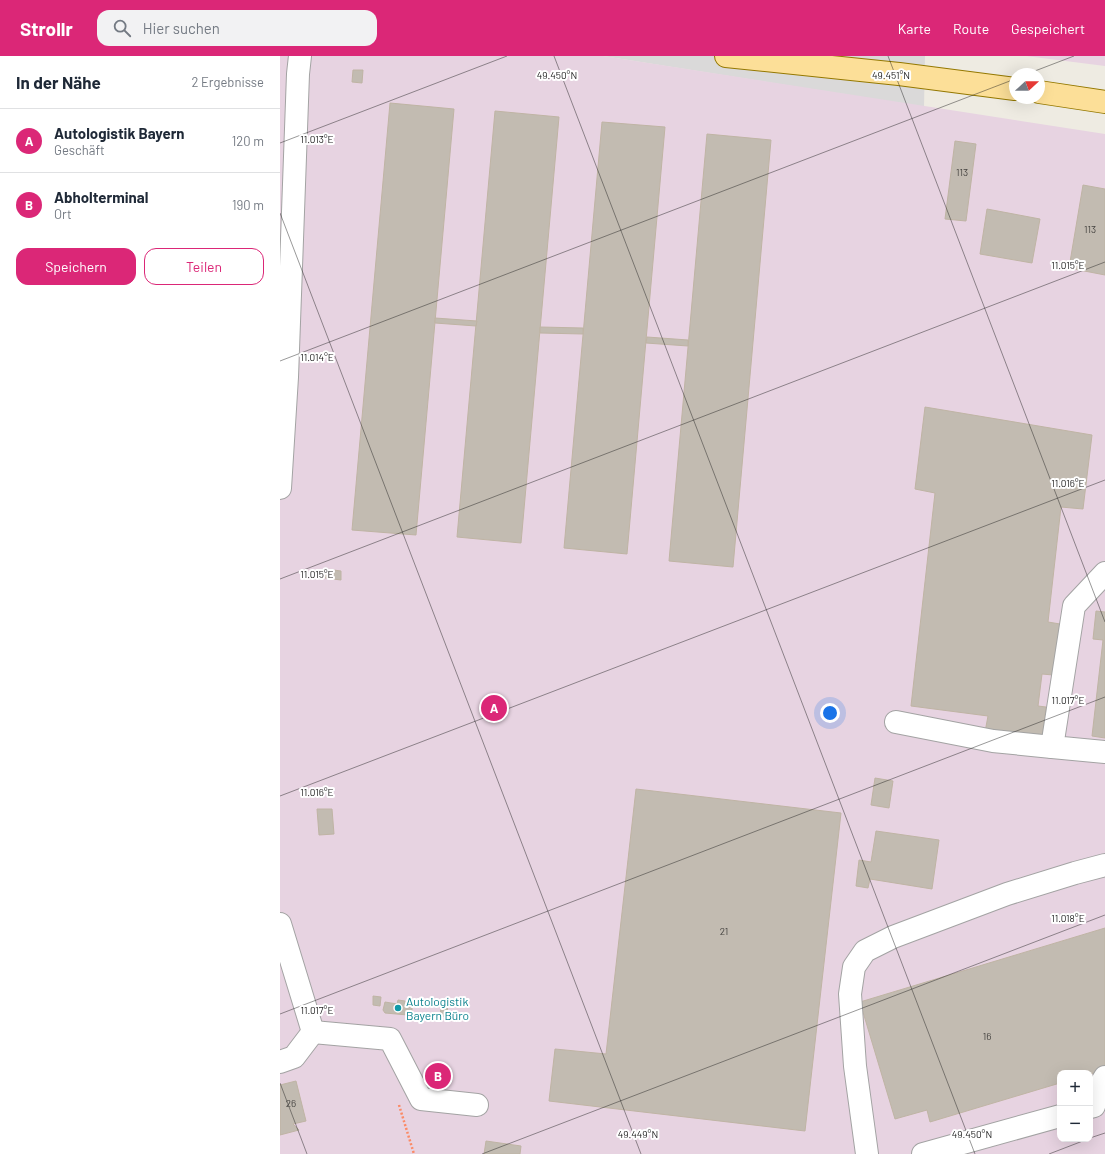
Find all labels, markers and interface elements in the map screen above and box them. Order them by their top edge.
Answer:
search box [97,10,377,46]
text: Strollr [20,17,73,40]
icon: search [111,17,133,39]
text: Hier suchen [143,19,220,37]
text: Karte [898,20,931,37]
text: Route [953,20,989,37]
text: Gespeichert [1011,20,1085,37]
north arrow [1009,68,1045,104]
text: 49.450°N [537,69,577,81]
text: 49.451°N [872,69,910,81]
text: In der Nähe [16,72,101,92]
text: 2 Ergebnisse [191,74,264,90]
text: Autologistik Bayern [54,124,185,142]
text: A [25,133,33,149]
text: 120 m [232,133,264,149]
text: 11.013°E [300,133,334,145]
text: Geschäft [54,142,105,158]
house number: 113 [956,166,968,178]
text: Abholterminal [54,188,148,206]
text: B [25,197,33,213]
text: 190 m [232,197,264,213]
text: Ort [54,206,72,222]
house number: 113 [1084,223,1096,235]
button: Speichern [16,248,136,285]
button: Teilen [144,248,264,285]
text: 11.015°E [1051,259,1085,271]
text: 11.014°E [300,351,334,363]
text: 11.016°E [1051,477,1085,489]
text: 11.015°E [300,568,334,580]
pin: A [481,693,507,723]
text: 11.017°E [1052,694,1084,706]
your location [820,703,840,723]
text: 11.016°E [300,786,334,798]
text: 11.018°E [1051,912,1085,924]
house number: 21 [720,925,728,937]
place label: Autologistik Bayern Büro [406,994,469,1022]
marker: Autologistik Bayern Büro [393,1003,403,1013]
text: 11.017°E [301,1004,333,1016]
house number: 16 [983,1030,991,1042]
pin: B [425,1061,451,1091]
map controls [1057,1070,1093,1142]
button: + [1057,1070,1093,1106]
house number: 26 [286,1097,296,1109]
button: − [1057,1106,1093,1142]
text: 49.449°N [618,1128,658,1140]
text: 49.450°N [952,1128,992,1140]

